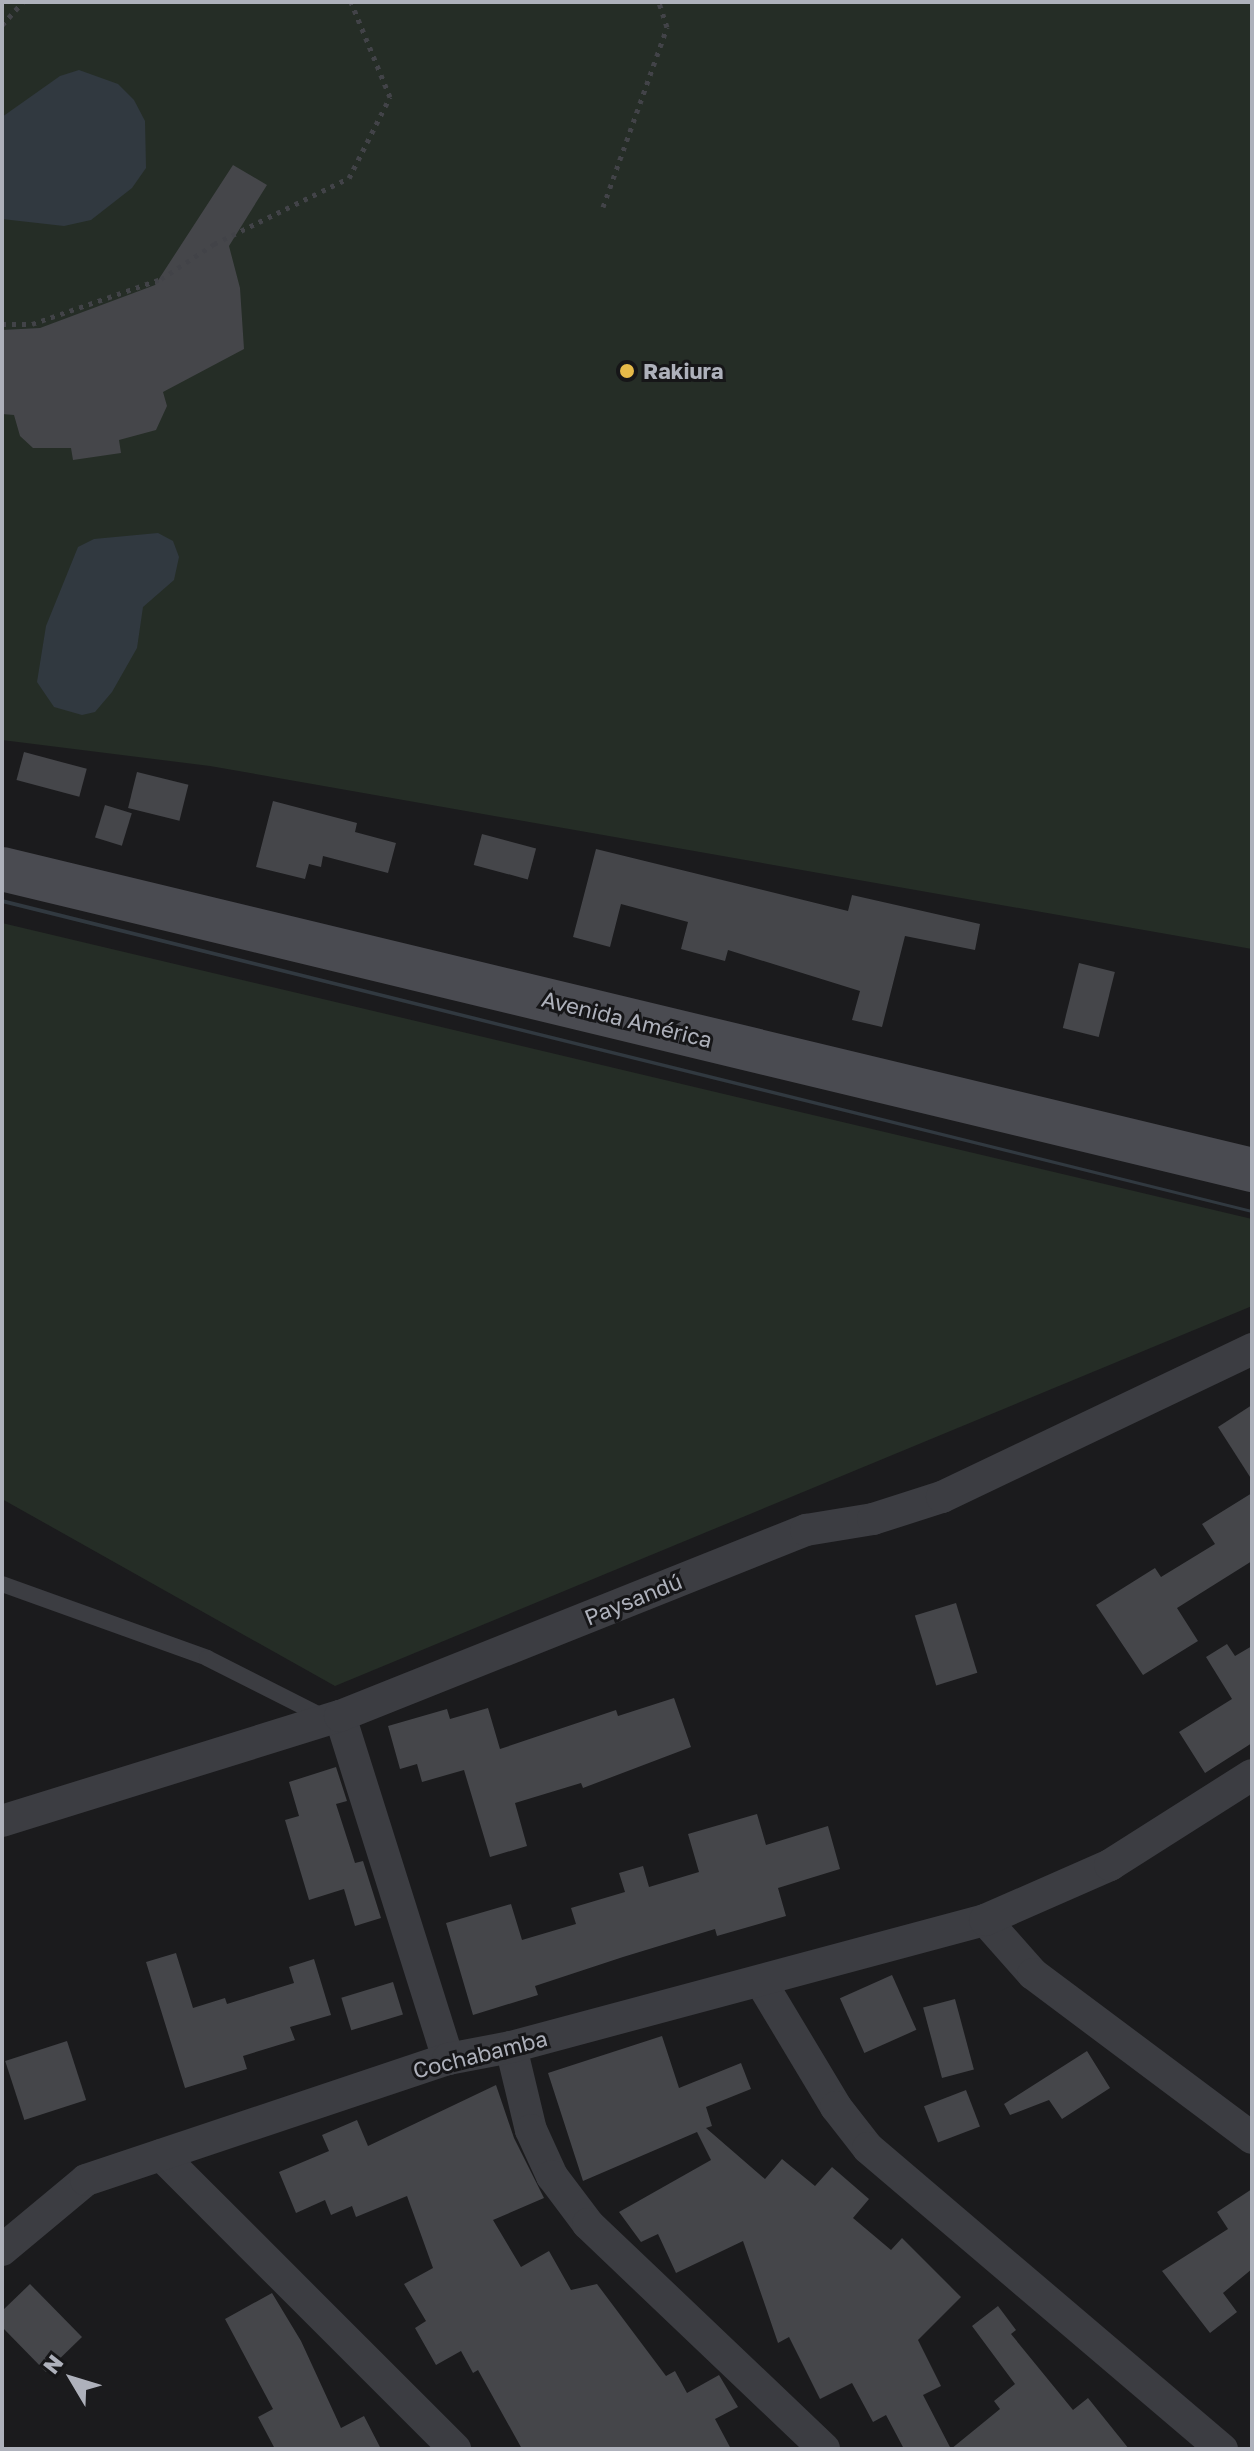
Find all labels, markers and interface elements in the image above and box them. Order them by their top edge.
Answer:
place label: Rakiura [643,358,724,384]
marker: Rakiura [618,362,636,380]
street label: Avenida América [539,985,715,1053]
street label: Paysandú [580,1567,686,1631]
street label: Cochabamba [410,2025,550,2083]
north arrow [32,2339,112,2419]
text: N [37,2349,68,2379]

